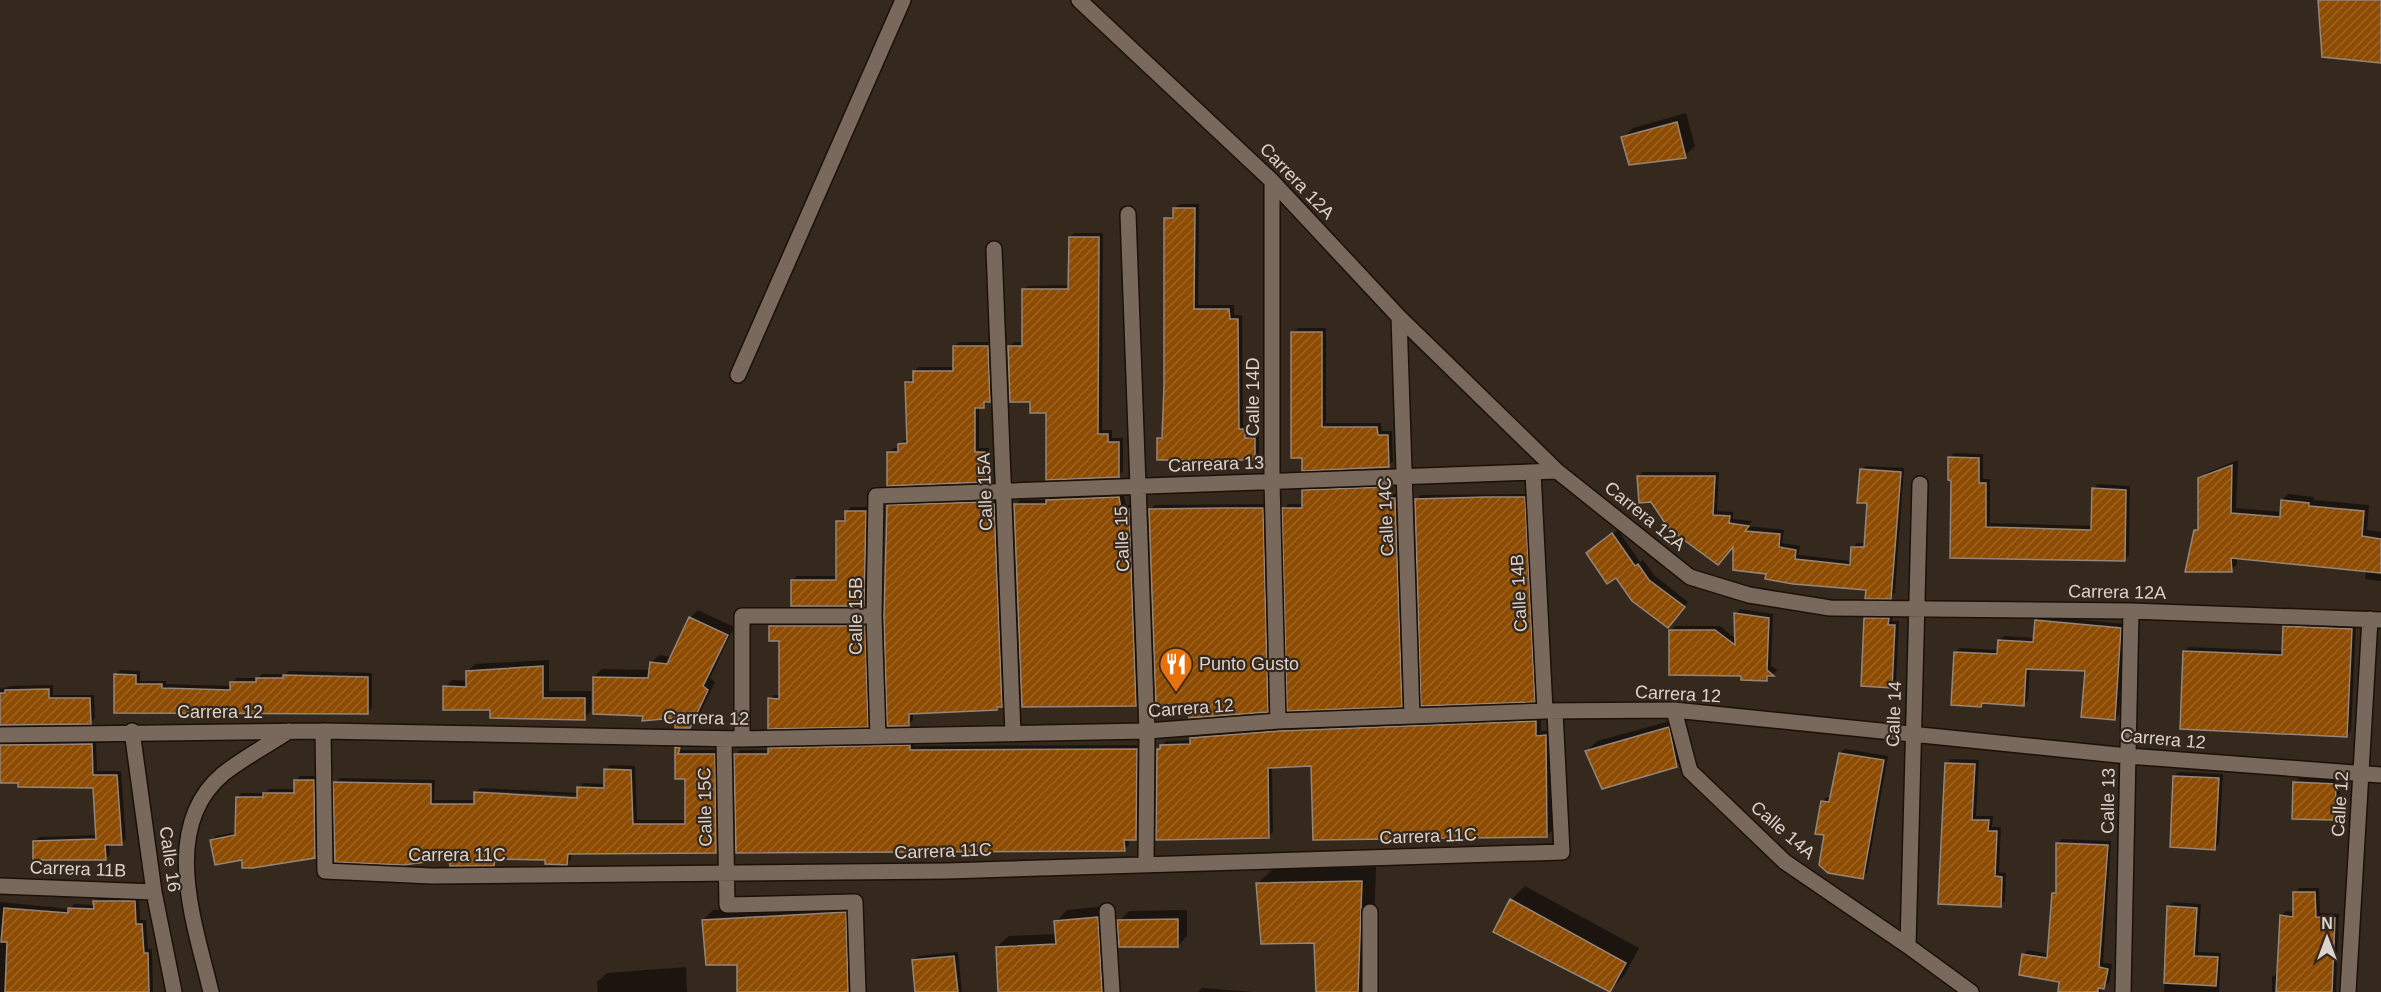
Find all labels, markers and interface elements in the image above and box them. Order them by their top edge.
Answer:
street label: Carrera 12A [1256,139,1338,223]
street label: Calle 14D [1243,357,1263,437]
street label: Carreara 13 [1168,452,1264,476]
street label: Calle 15A [974,453,996,531]
street label: Calle 14C [1375,477,1397,557]
street label: Carrera 12A [1601,477,1689,555]
street label: Calle 15 [1111,506,1133,572]
street label: Calle 14B [1507,554,1531,632]
street label: Calle 15B [846,577,866,655]
street label: Carrera 12A [2068,581,2166,603]
restaurant icon: Punto Gusto [1158,646,1194,693]
place label: Punto Gusto [1199,654,1299,674]
street label: Calle 14 [1883,681,1905,747]
street label: Carrera 12 [1635,682,1721,706]
street label: Carrera 12 [1147,695,1235,721]
street label: Carrera 12 [177,702,263,722]
street label: Carrera 12 [663,707,749,729]
street label: Carrera 12 [2119,725,2207,753]
street label: Calle 15C [694,767,716,847]
street label: Calle 13 [2097,768,2119,834]
street label: Calle 12 [2328,770,2352,838]
street label: Calle 14A [1747,797,1819,863]
street label: Carrera 11C [1379,824,1477,848]
street label: Calle 16 [156,825,184,893]
street label: Carrera 11C [894,839,992,863]
street label: Carrera 11C [408,845,506,865]
street label: Carrera 11B [29,857,127,881]
north arrow [2297,908,2357,968]
text: N [2321,915,2333,932]

